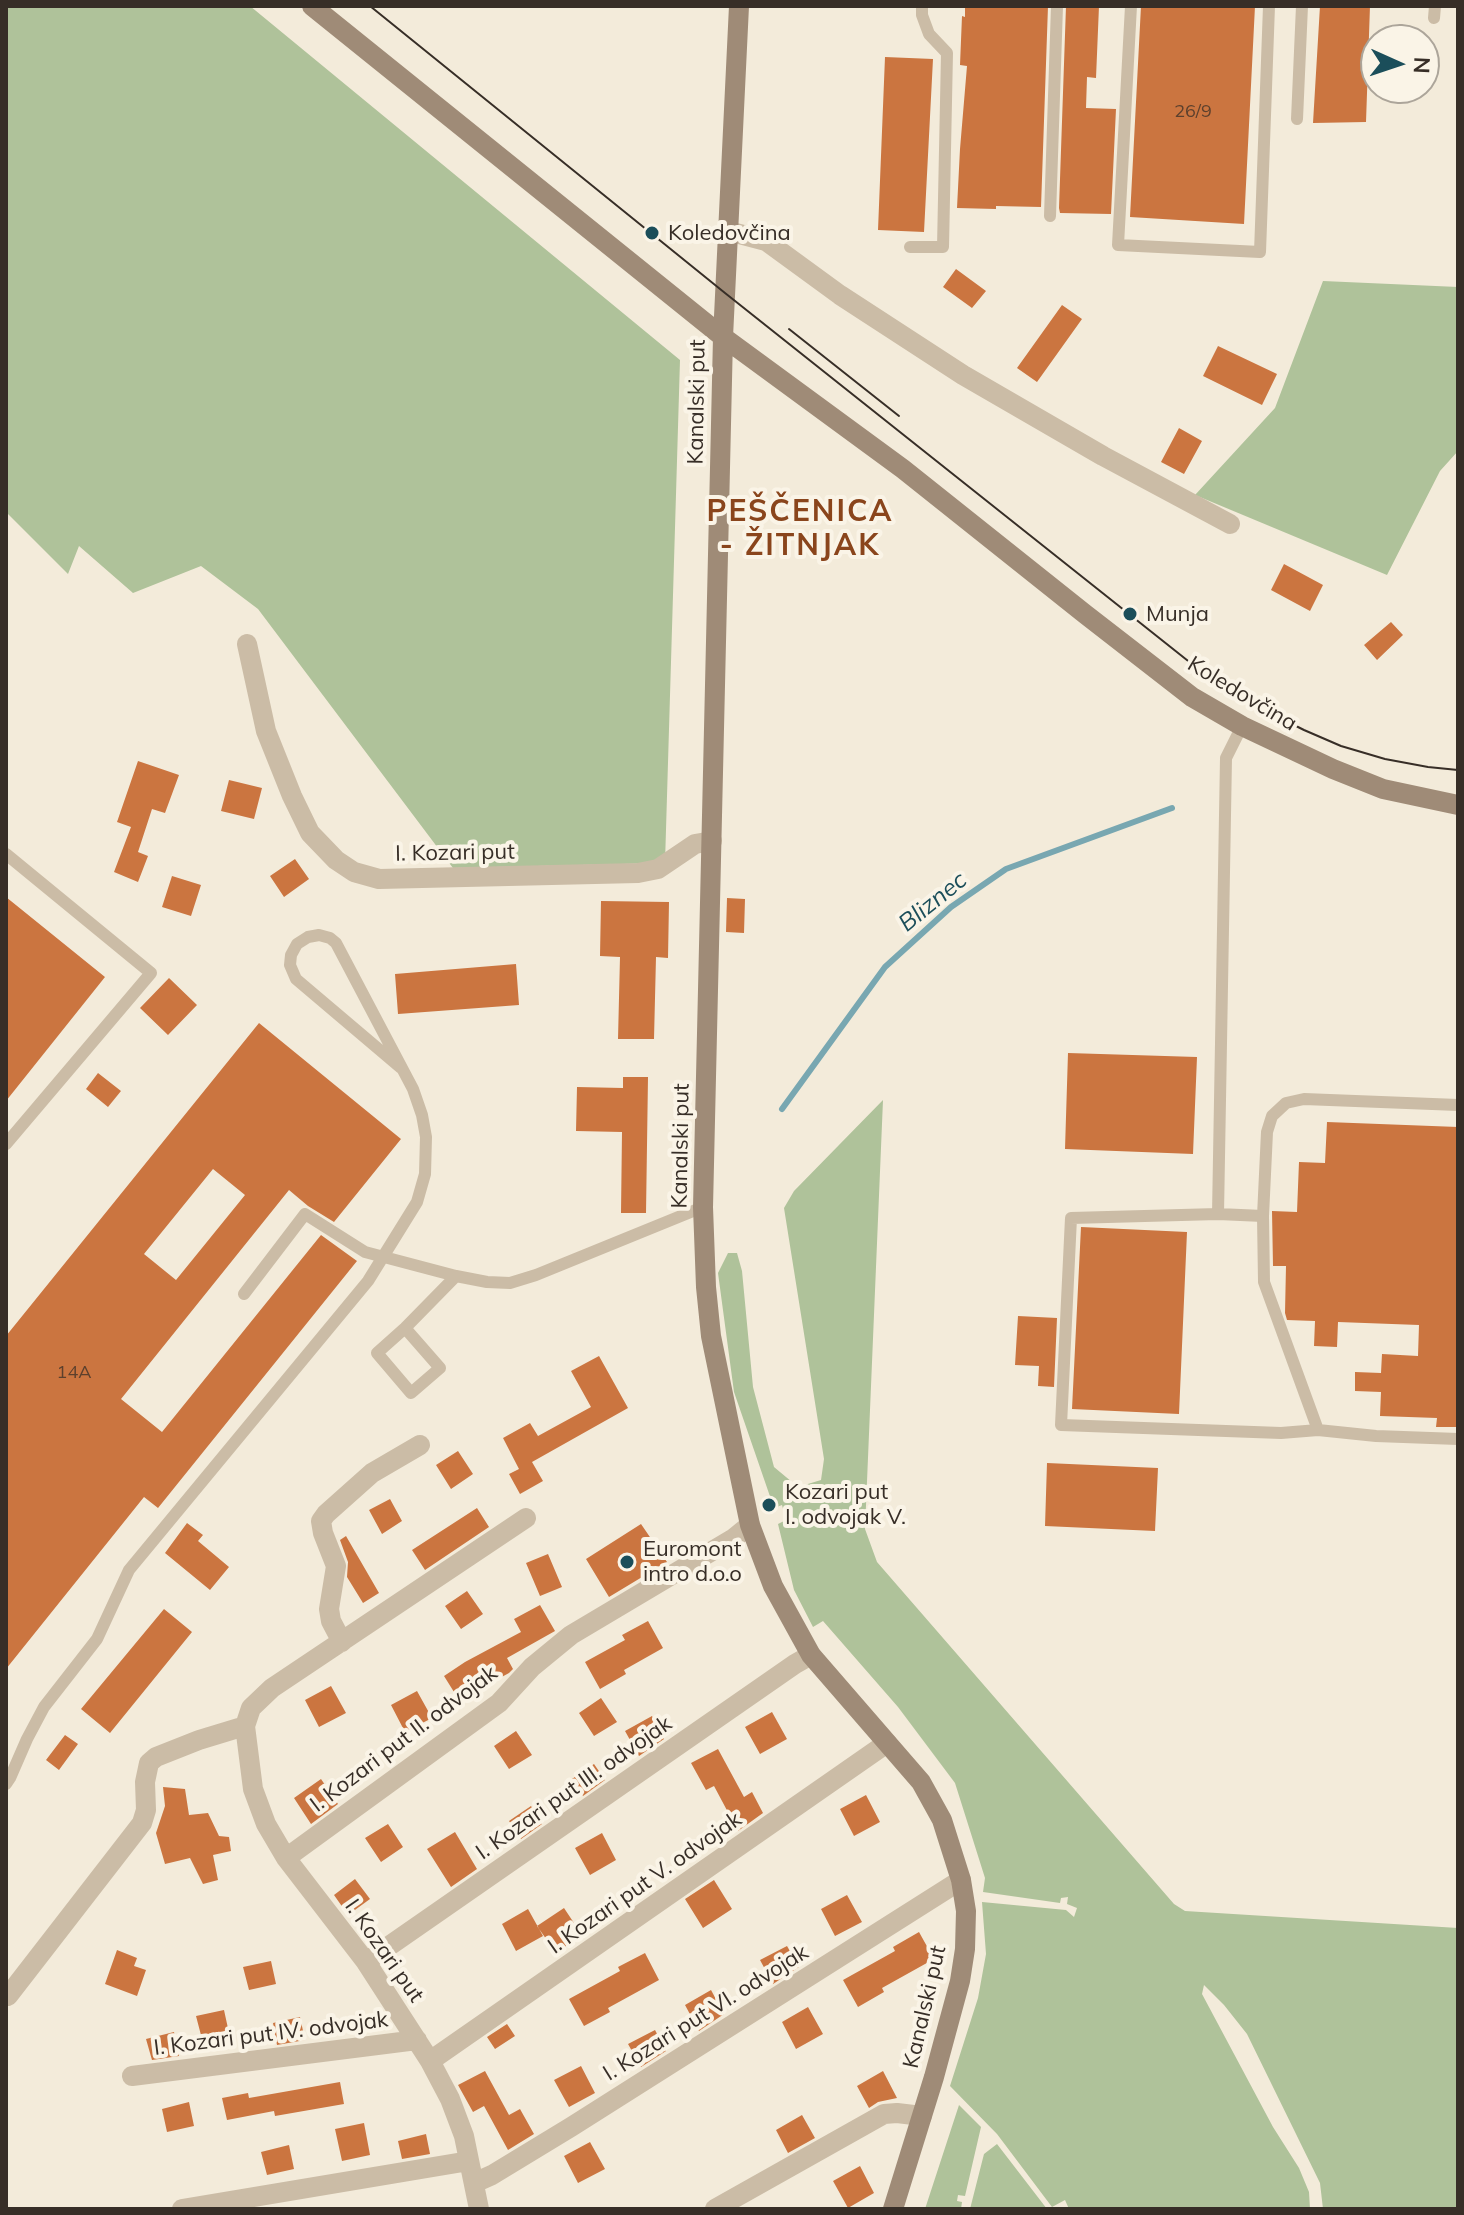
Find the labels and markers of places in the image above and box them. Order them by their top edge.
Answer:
place label: Koledovčina [668,220,791,246]
marker: Koledovčina [643,224,661,242]
place label: Munja [1146,601,1209,627]
marker: Munja [1121,605,1139,623]
place label: Kozari put I. odvojak V. [785,1479,906,1530]
marker: Kozari put I. odvojak V. [760,1496,778,1514]
place label: Euromont intro d.o.o [643,1536,742,1588]
marker: Euromont intro d.o.o [618,1553,636,1571]

